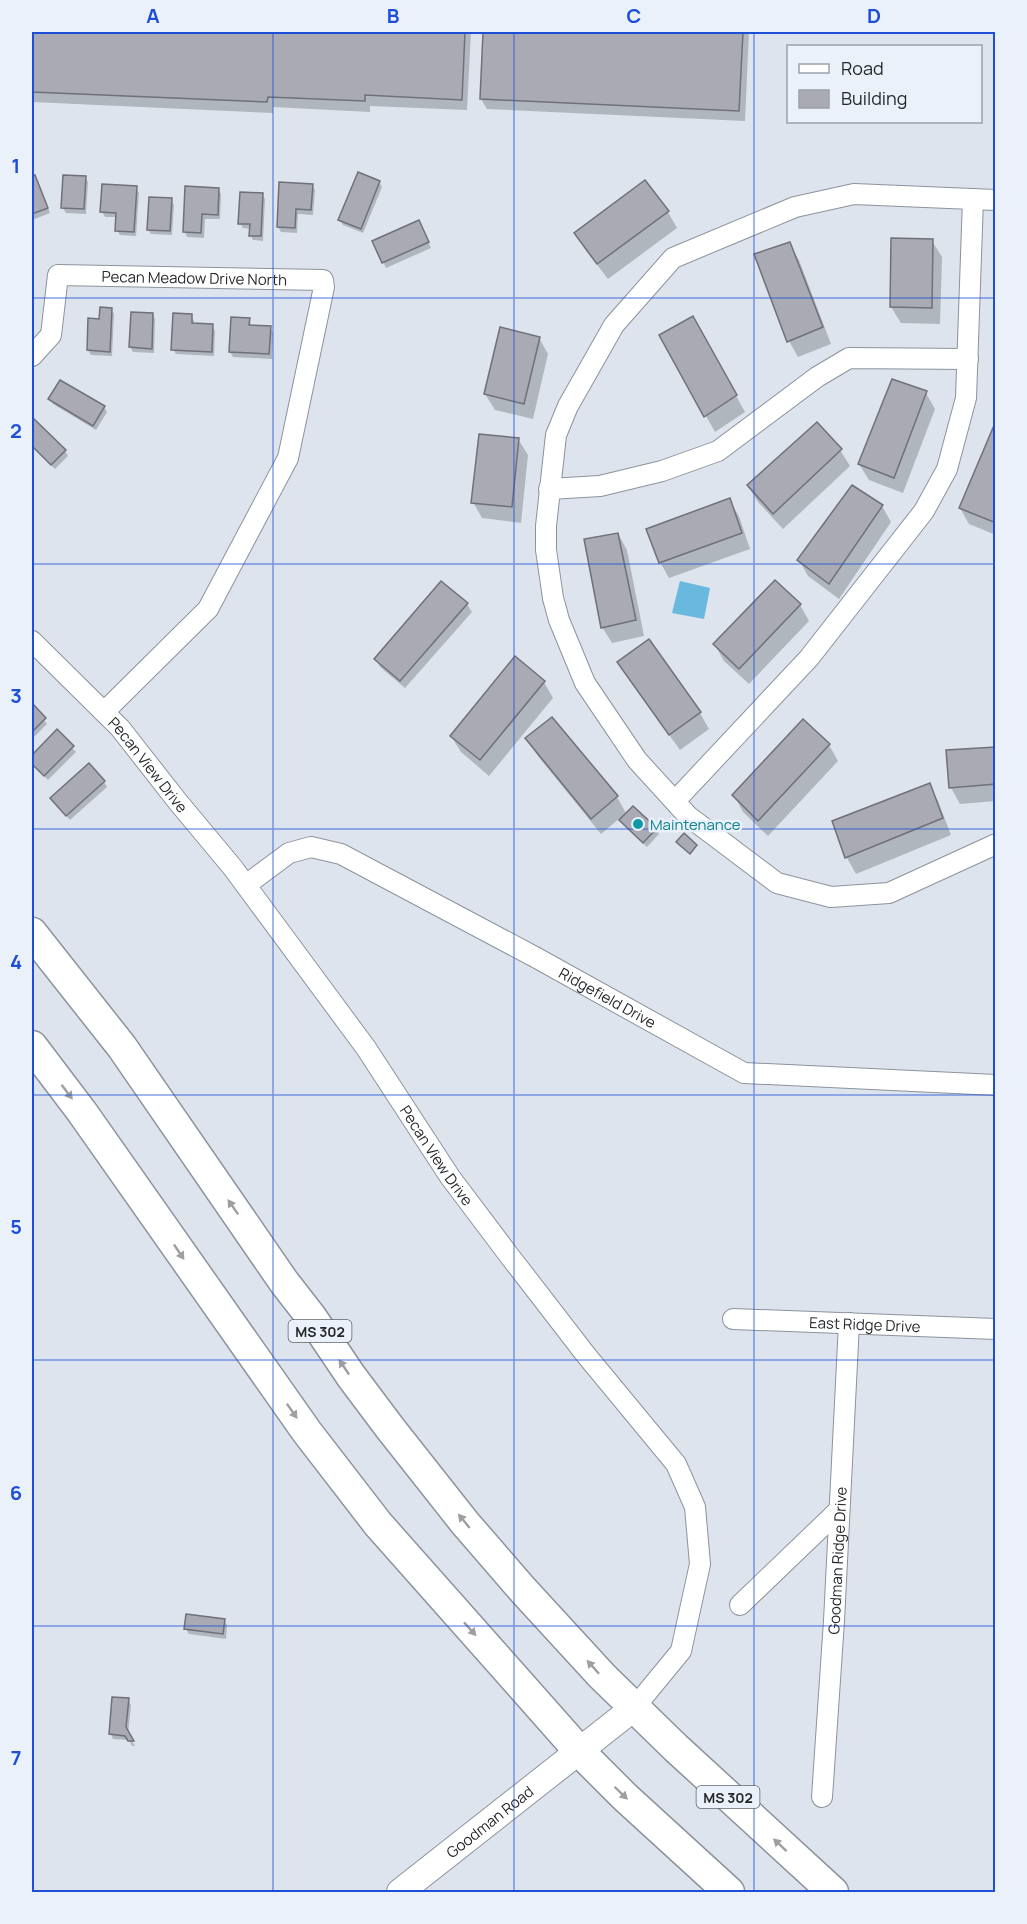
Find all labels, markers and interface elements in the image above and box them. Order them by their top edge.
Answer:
text: A [146,2,160,29]
text: B [387,2,400,29]
text: C [627,2,641,29]
text: D [867,2,881,29]
legend [787,45,982,123]
text: Road [841,56,884,80]
text: Building [841,86,907,110]
text: 1 [12,152,20,179]
street label: Pecan Meadow Drive North [101,265,287,290]
text: 2 [10,417,22,444]
text: 3 [10,682,22,709]
street label: Pecan View Drive [104,712,193,817]
place label: Maintenance [650,814,741,835]
marker: Maintenance [631,817,645,831]
text: 4 [10,948,22,975]
street label: Ridgefield Drive [555,962,660,1033]
one-way arrow [61,1084,73,1100]
street label: Pecan View Drive [395,1101,478,1210]
one-way arrow [227,1199,239,1215]
text: 5 [10,1213,22,1240]
one-way arrow [173,1243,185,1259]
street label: East Ridge Drive [809,1311,921,1337]
road number: MS 302 [288,1320,352,1342]
one-way arrow [339,1359,350,1375]
one-way arrow [286,1402,298,1418]
text: 6 [10,1479,22,1506]
street label: Goodman Ridge Drive [823,1486,851,1635]
one-way arrow [457,1513,470,1529]
one-way arrow [463,1622,477,1637]
one-way arrow [587,1660,601,1674]
text: 7 [11,1744,21,1771]
street label: Goodman Road [442,1781,538,1862]
one-way arrow [614,1786,628,1800]
road number: MS 302 [696,1786,760,1808]
one-way arrow [773,1838,788,1852]

